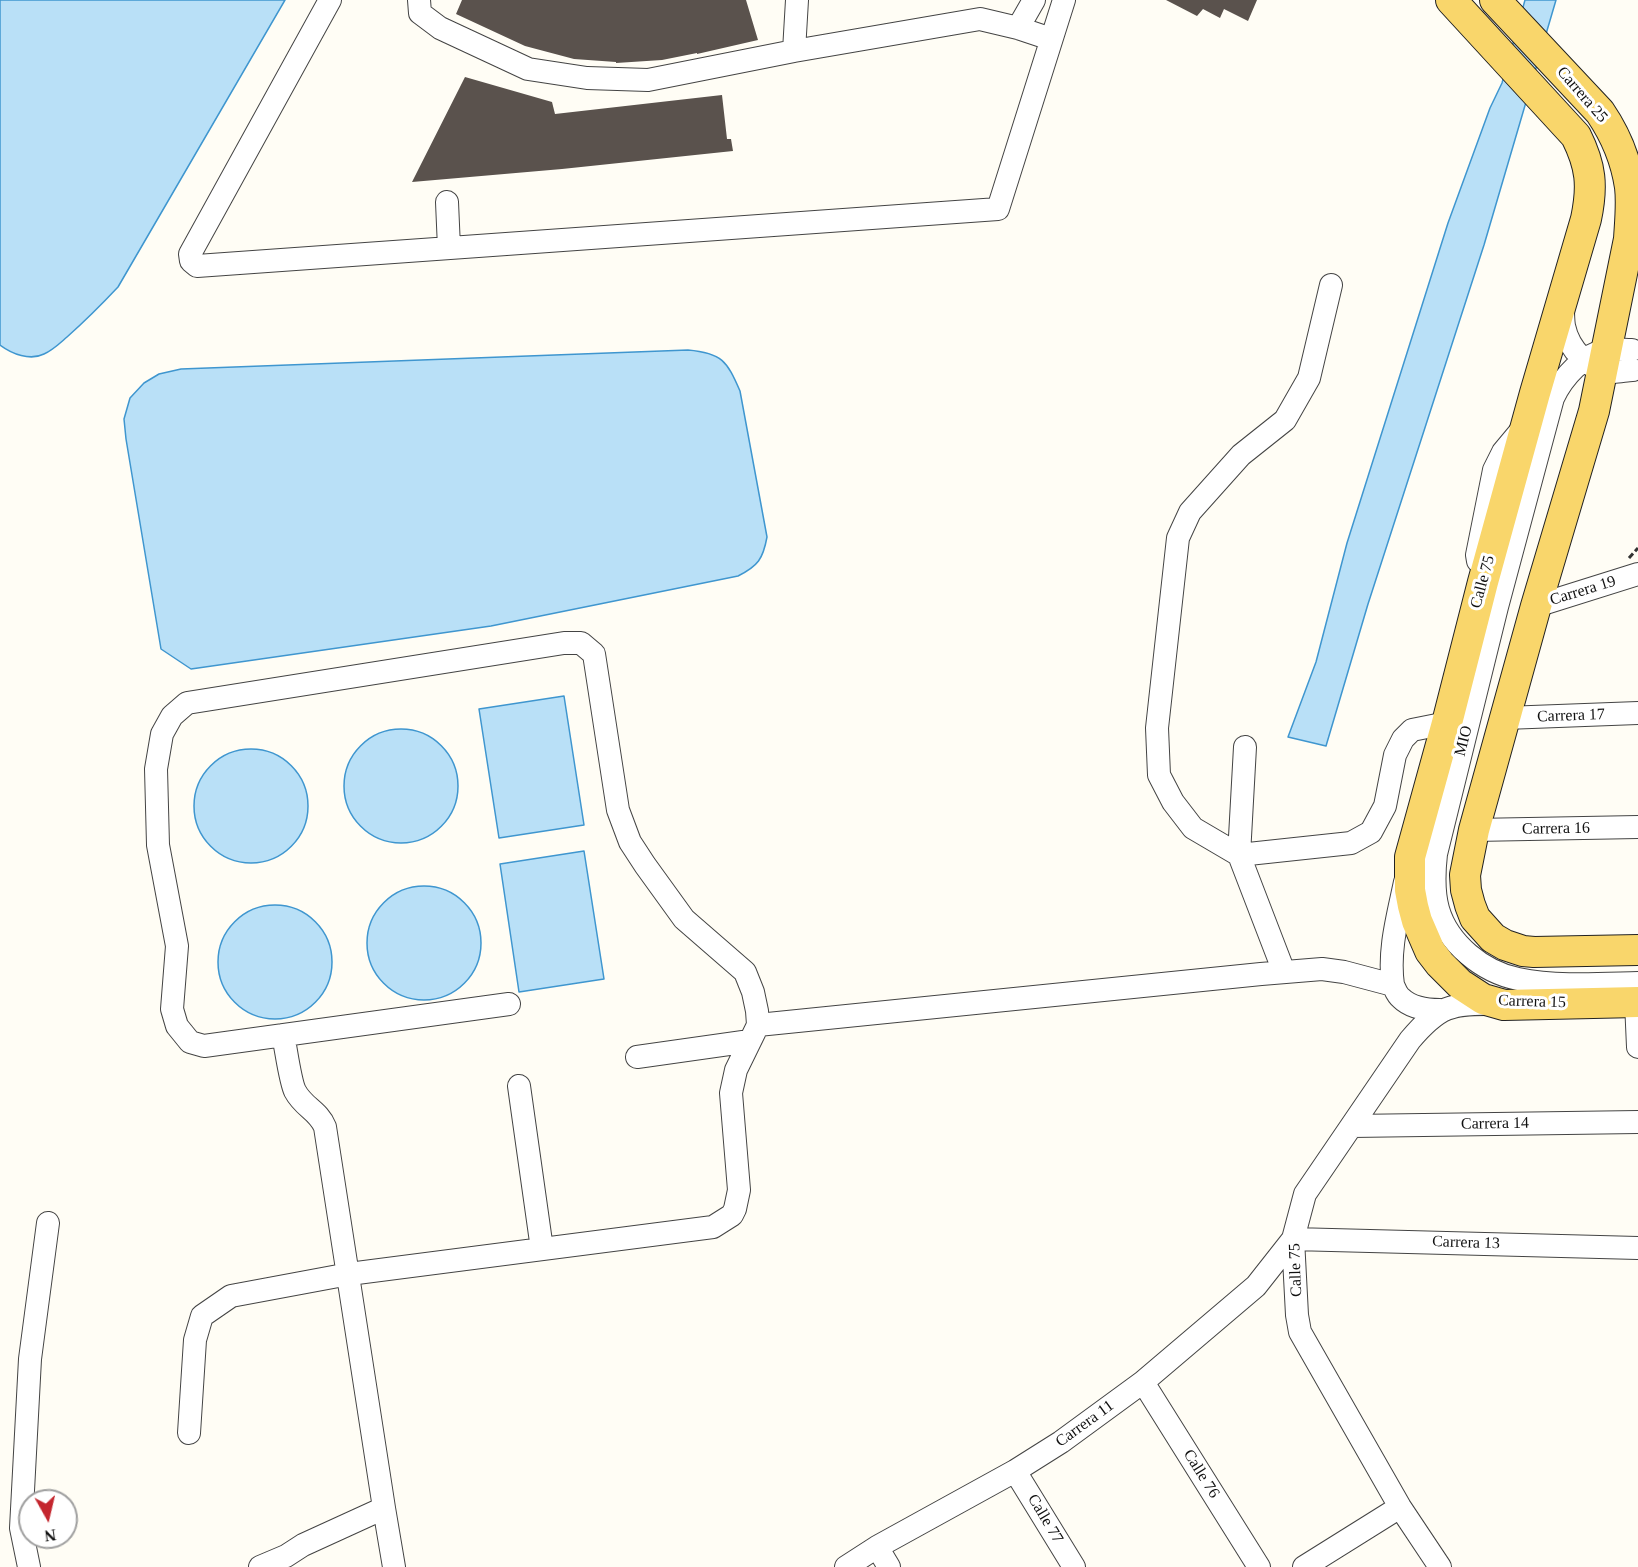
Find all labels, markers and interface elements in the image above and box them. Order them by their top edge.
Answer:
street label: Carrera 25 [1552,63,1612,127]
street label: Calle 75 [1467,554,1499,610]
street label: Carrera 19 [1548,572,1618,610]
street label: Carrera 17 [1537,705,1605,727]
street label: MIO [1451,724,1477,758]
street label: Carrera 16 [1522,819,1590,839]
street label: Carrera 15 [1498,991,1566,1013]
street label: Carrera 14 [1461,1114,1529,1134]
street label: Carrera 13 [1432,1232,1500,1254]
street label: Calle 75 [1285,1243,1307,1297]
street label: Carrera 11 [1052,1396,1118,1452]
street label: Calle 76 [1179,1446,1223,1502]
north arrow [18,1489,78,1549]
street label: Calle 77 [1023,1491,1067,1547]
text: N [43,1526,57,1545]

